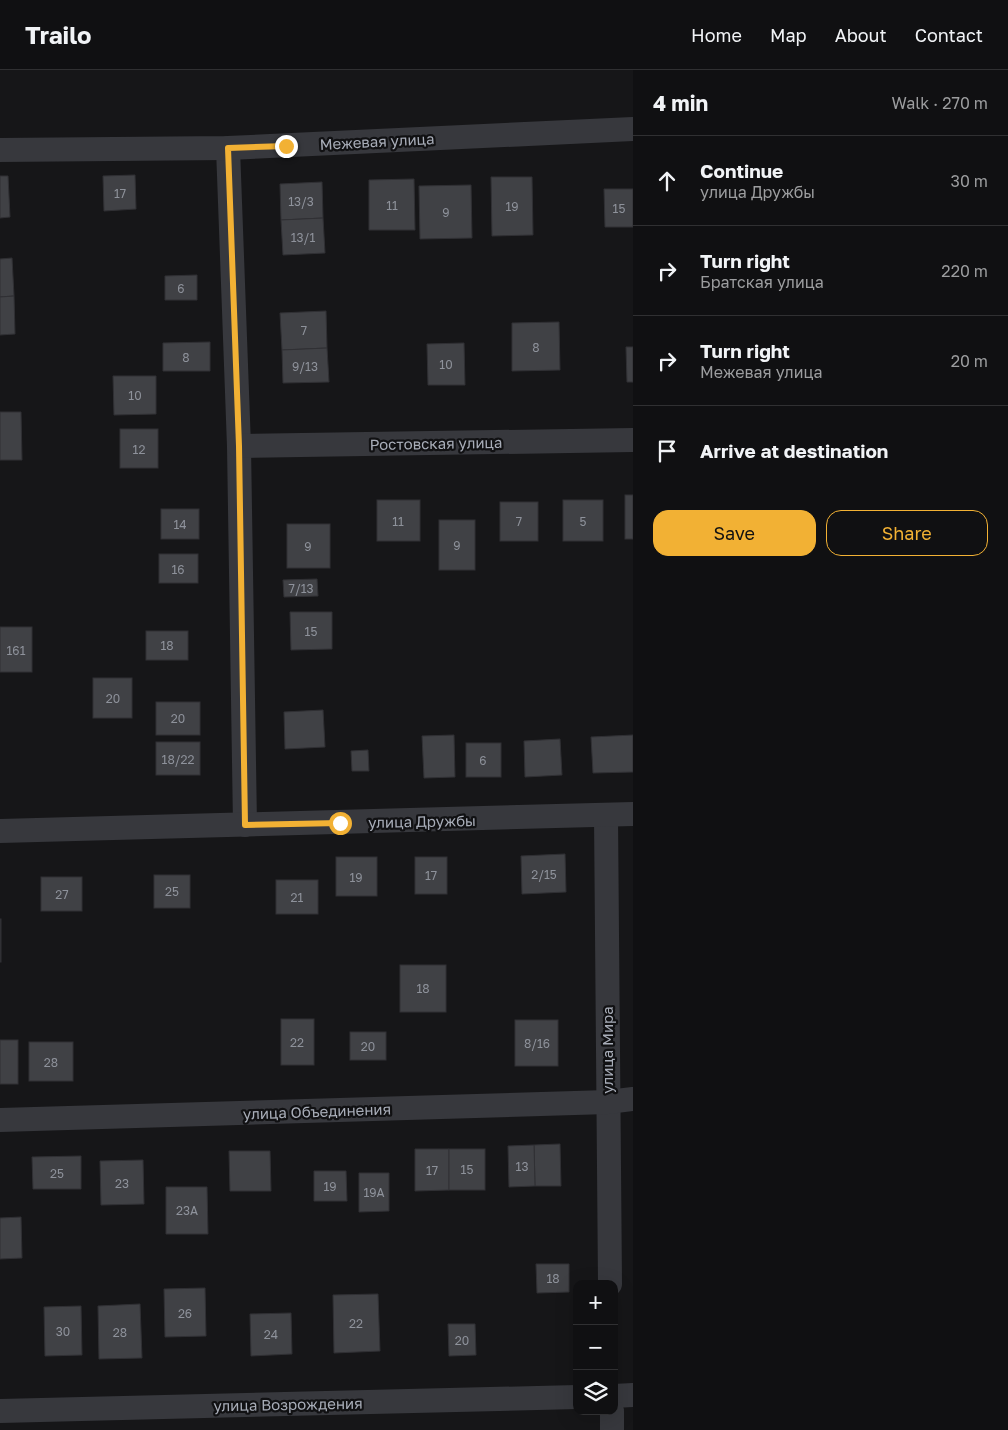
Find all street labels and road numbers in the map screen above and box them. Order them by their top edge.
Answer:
street label: Межевая улица [319,129,435,153]
street label: Ростовская улица [369,433,503,453]
street label: улица Дружбы [368,811,476,831]
street label: улица Мира [598,1006,616,1094]
street label: улица Объединения [243,1099,391,1123]
street label: улица Возрождения [213,1394,363,1414]

